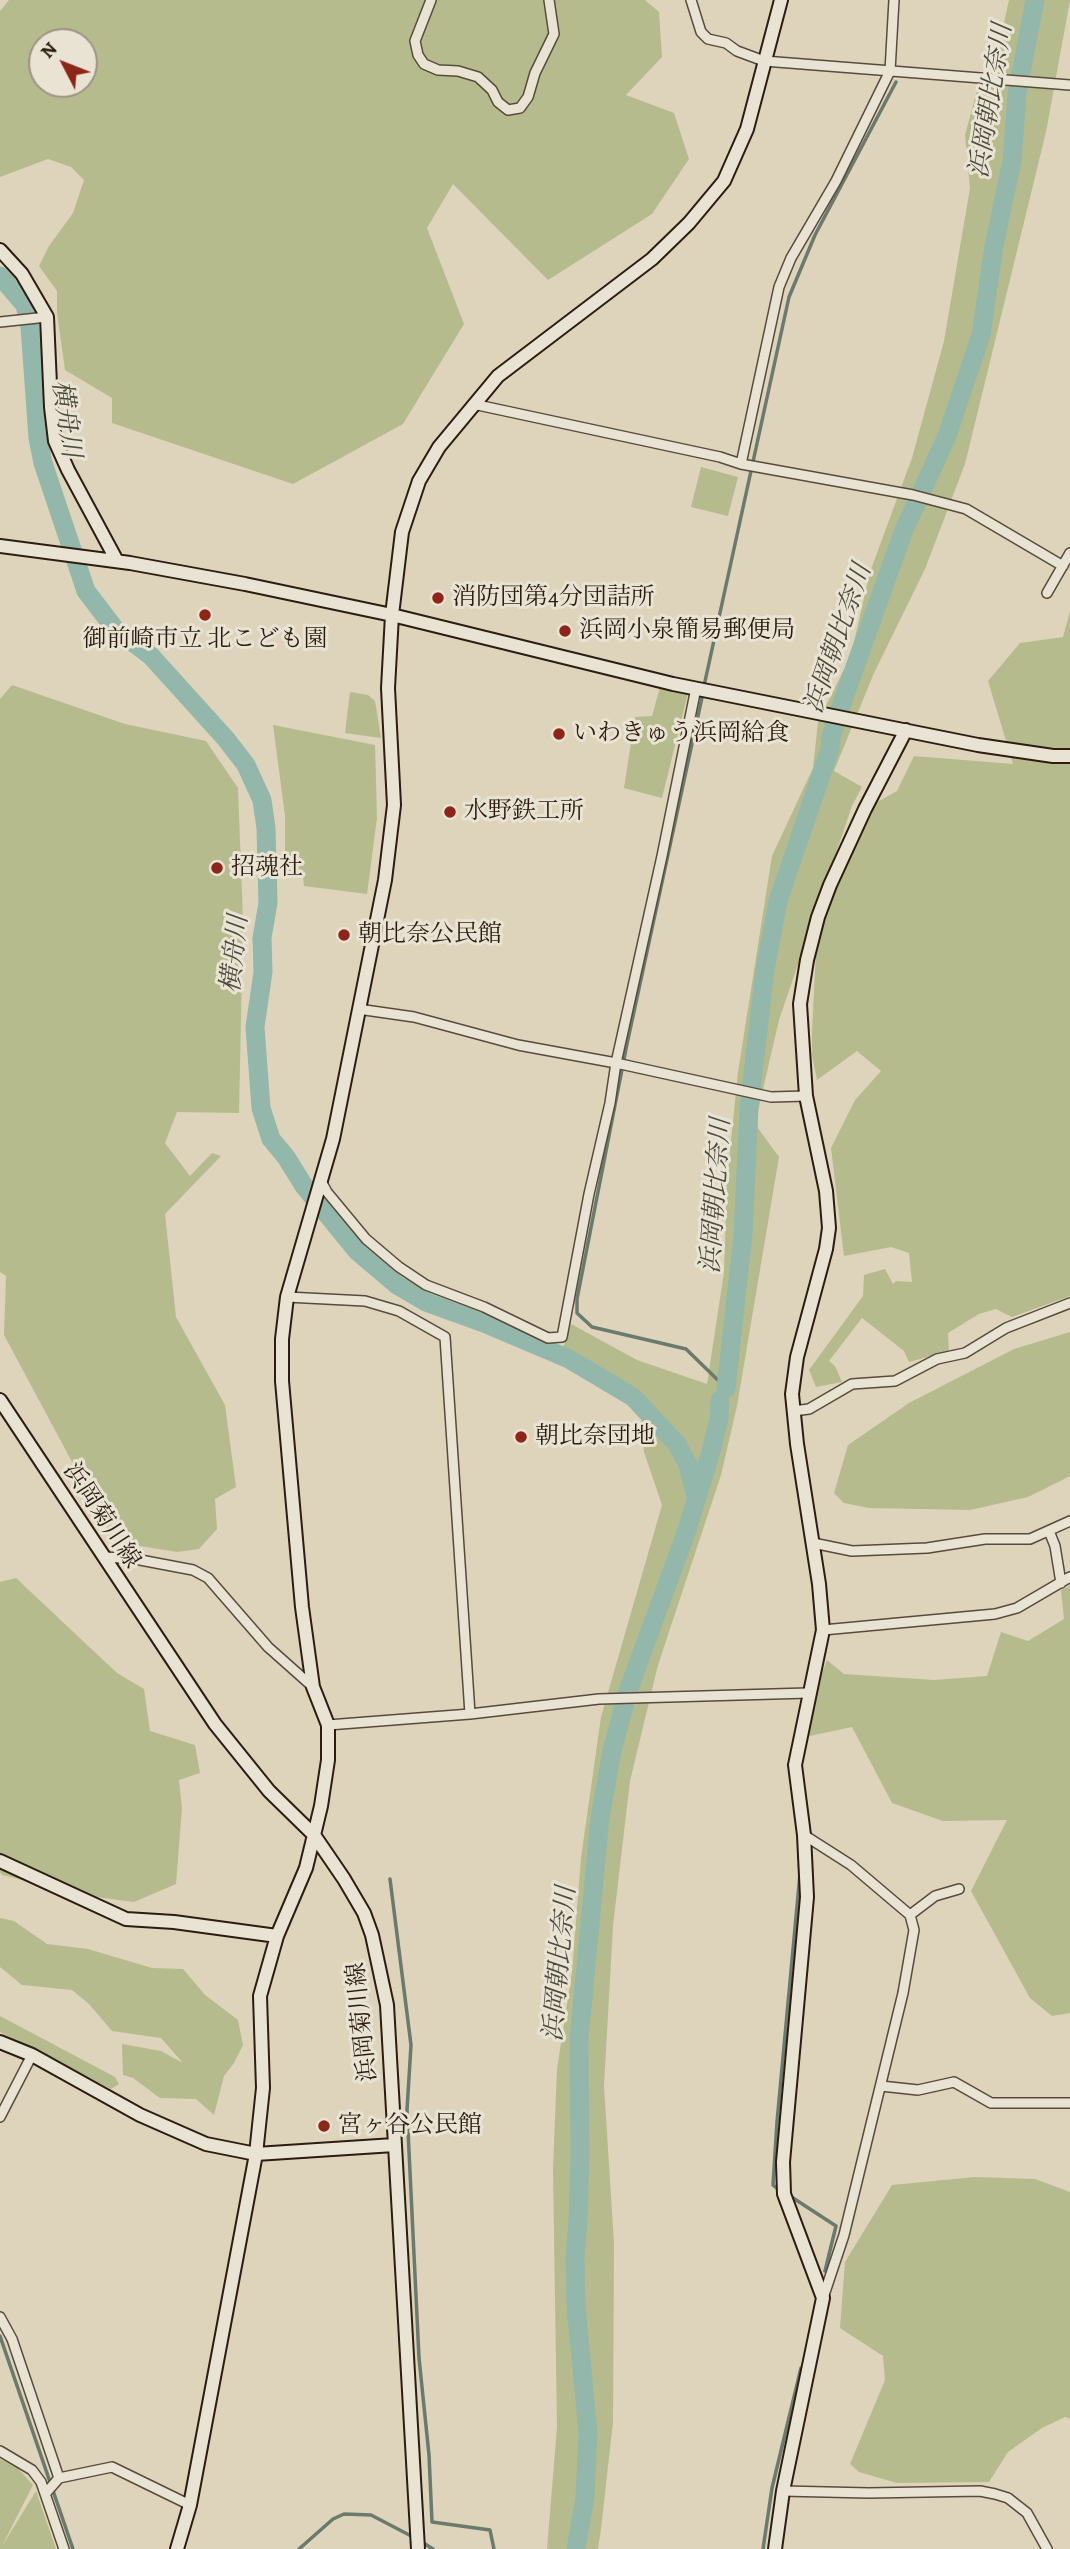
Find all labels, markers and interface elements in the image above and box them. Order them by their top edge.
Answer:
water label: 浜岡朝比奈川 [964,22,1020,180]
north arrow [28,28,98,98]
text: N [35,36,63,64]
water label: 横舟川 [44,378,86,460]
water label: 浜岡朝比奈川 [799,560,879,718]
place label: 消防団第4分団詰所 [452,584,655,612]
marker: 消防団第4分団詰所 [430,590,446,606]
marker: 御前崎市立 北こども園 [197,607,213,623]
place label: 浜岡小泉簡易郵便局 [579,617,795,645]
marker: 浜岡小泉簡易郵便局 [557,623,573,639]
place label: 御前崎市立 北こども園 [83,626,327,654]
place label: いわきゅう浜岡給食 [573,720,789,748]
marker: いわきゅう浜岡給食 [551,726,567,742]
place label: 水野鉄工所 [464,798,584,826]
marker: 水野鉄工所 [442,804,458,820]
place label: 招魂社 [231,854,303,882]
marker: 招魂社 [209,860,225,876]
water label: 横舟川 [216,914,256,994]
place label: 朝比奈公民館 [358,921,502,949]
marker: 朝比奈公民館 [336,927,352,943]
water label: 浜岡朝比奈川 [696,1117,738,1275]
place label: 朝比奈団地 [535,1423,655,1451]
marker: 朝比奈団地 [513,1429,529,1445]
street label: 浜岡菊川線 [56,1458,146,1574]
water label: 浜岡朝比奈川 [539,1885,583,2043]
street label: 浜岡菊川線 [342,1961,384,2083]
place label: 宮ヶ谷公民館 [338,2112,482,2140]
marker: 宮ヶ谷公民館 [316,2118,332,2134]

